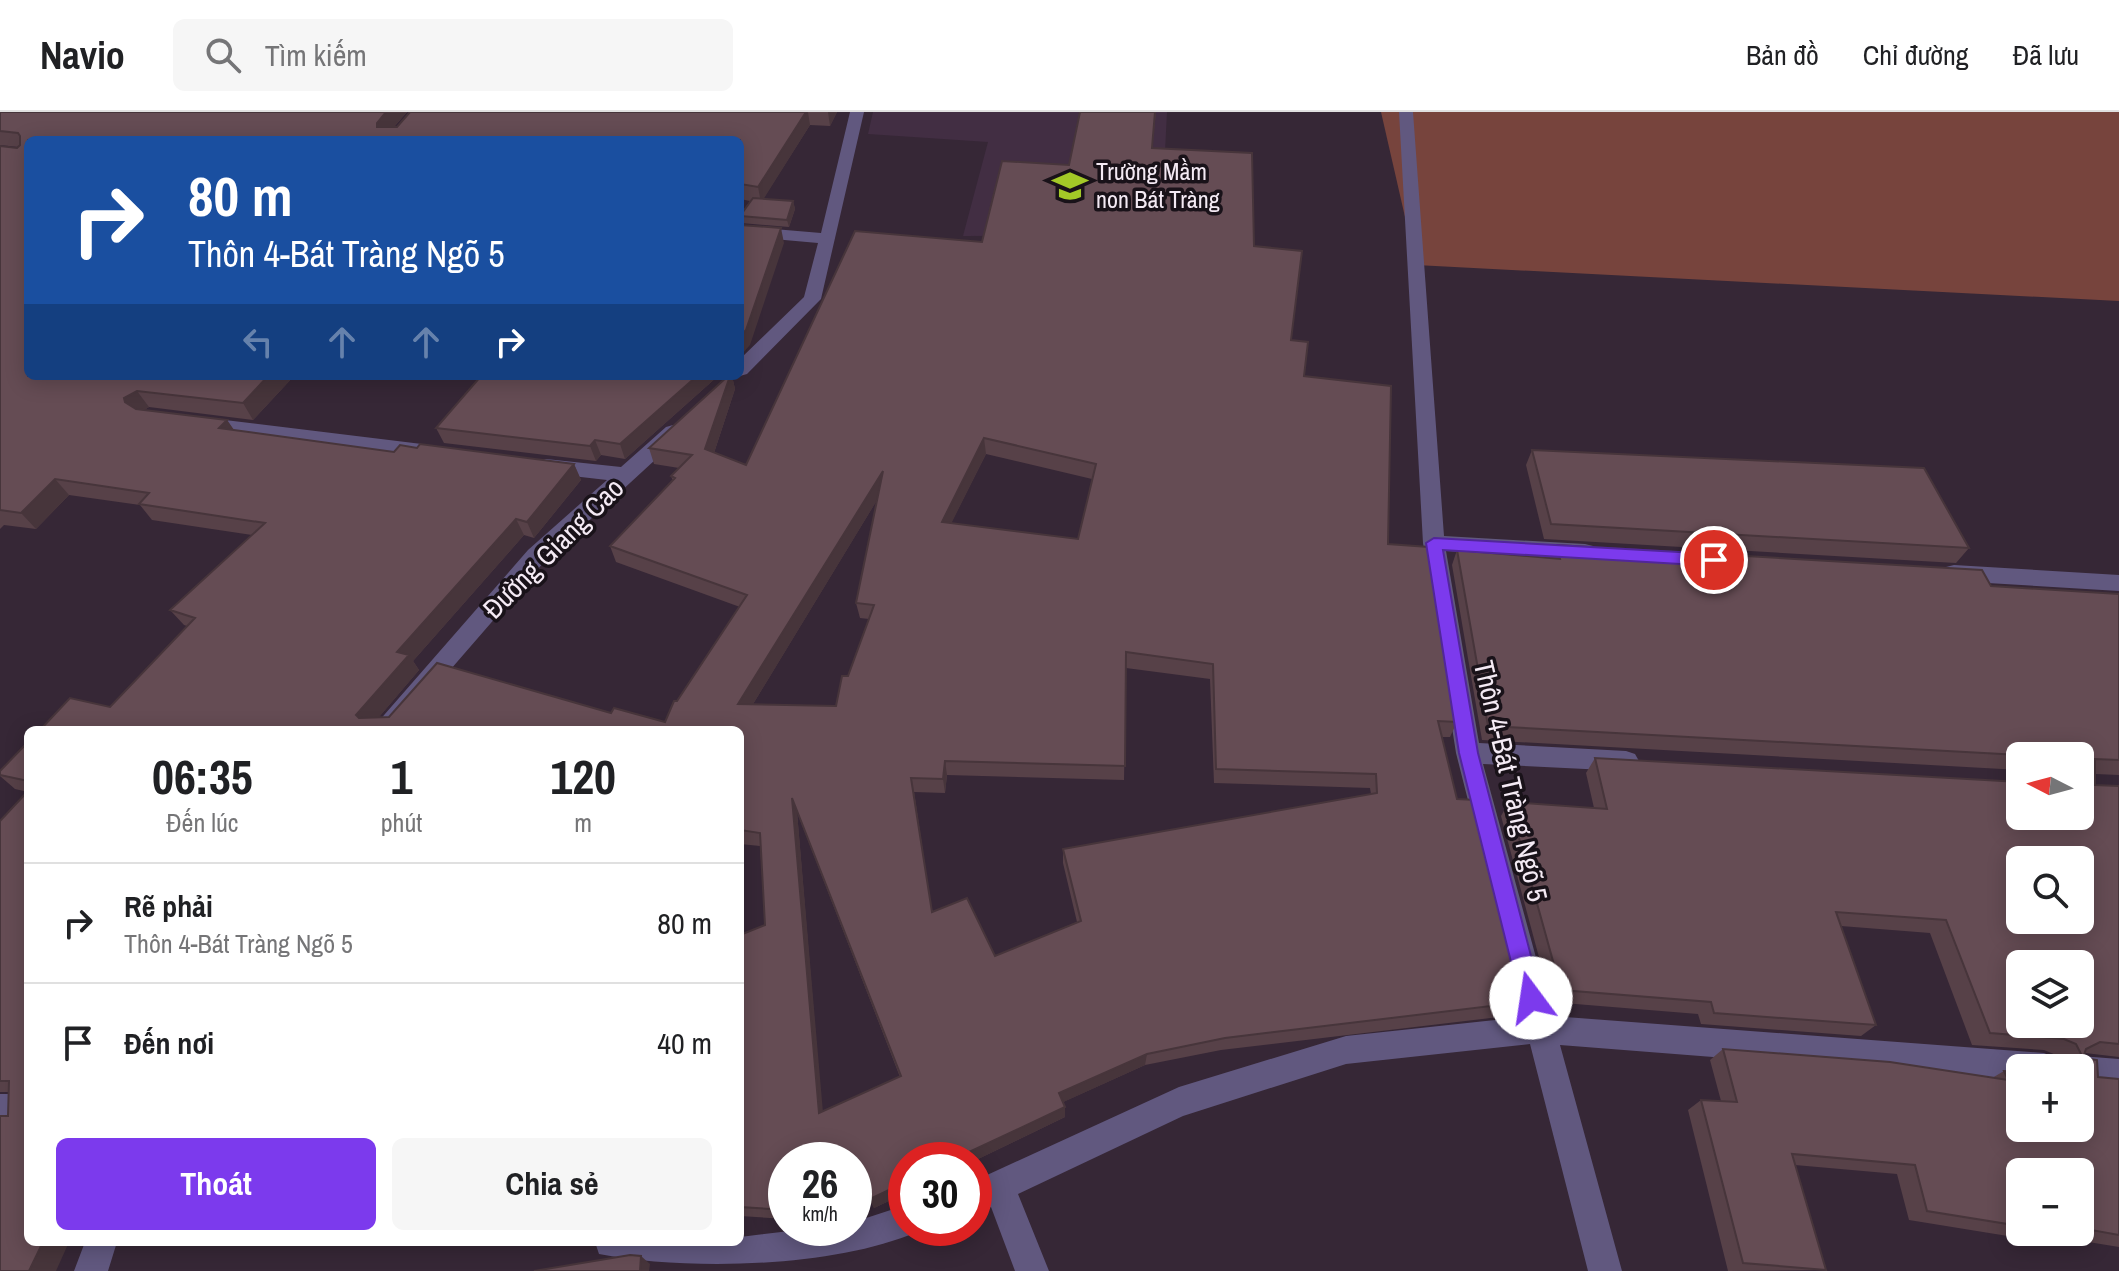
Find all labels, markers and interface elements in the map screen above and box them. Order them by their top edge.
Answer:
search box [173,19,733,91]
text: Navio [40,30,125,81]
icon: search [201,33,245,77]
text: Tìm kiếm [265,35,367,75]
text: Bản đồ [1746,36,1819,74]
text: Chỉ đường [1863,36,1969,74]
text: Đã lưu [2013,36,2079,74]
place label: Trường Mầm non Bát Tràng [1096,155,1220,215]
text: 80 m [188,158,293,233]
school or university icon: Trường Mầm non Bát Tràng [1051,167,1089,205]
icon: right [56,168,160,272]
text: Thôn 4-Bát Tràng Ngõ 5 [188,230,505,278]
icon: left [236,320,280,364]
icon: ahead [320,320,364,364]
icon: ahead [404,320,448,364]
icon: right [488,320,532,364]
street label: Đường Giang Cao [474,469,632,627]
pin [1680,526,1748,594]
icon: arrive [1692,538,1736,582]
street label: Thôn 4-Bát Tràng Ngõ 5 [1465,657,1557,905]
north arrow [2006,742,2094,830]
map controls [2006,742,2094,1246]
text: 06:35 [152,744,253,809]
text: 1 [391,744,412,809]
text: 120 [550,744,616,809]
text: Đến lúc [166,805,239,840]
text: phút [381,805,422,840]
text: m [574,805,592,840]
button: search [2006,846,2094,934]
text: Rẽ phải [124,886,213,926]
icon: right [56,901,100,945]
text: 80 m [657,903,712,943]
text: Thôn 4-Bát Tràng Ngõ 5 [124,926,353,961]
button: layers [2006,950,2094,1038]
position arrow [1489,956,1573,1040]
icon: arrive [56,1021,100,1065]
text: Đến nơi [124,1023,214,1063]
text: 40 m [657,1023,712,1063]
button: + [2006,1054,2094,1142]
button: Thoát [56,1138,376,1230]
button: Chia sẻ [392,1138,712,1230]
speed limit sign: 30 [888,1142,992,1246]
text: 26 [802,1157,838,1210]
button: − [2006,1158,2094,1246]
text: km/h [802,1200,838,1227]

